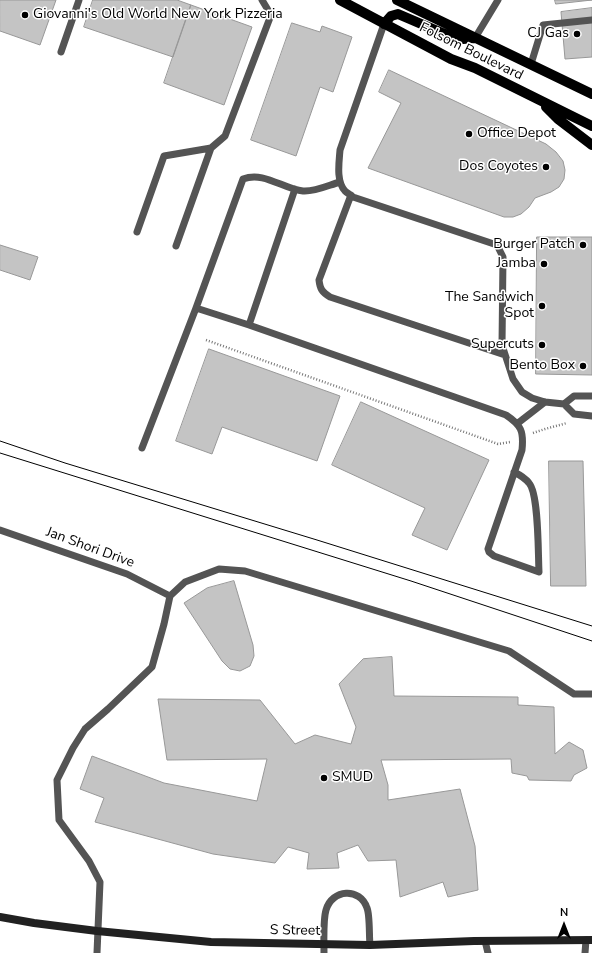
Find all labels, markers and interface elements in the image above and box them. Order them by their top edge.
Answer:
place label: Giovanni's Old World New York Pizzeria [33,7,283,23]
marker: Giovanni's Old World New York Pizzeria [20,10,30,20]
street label: Folsom Boulevard [416,20,526,84]
place label: CJ Gas [527,26,569,42]
marker: CJ Gas [572,29,582,39]
place label: Office Depot [477,126,556,142]
marker: Office Depot [464,129,474,139]
place label: Dos Coyotes [459,159,538,175]
marker: Dos Coyotes [541,162,551,172]
place label: Burger Patch [493,237,575,253]
marker: Burger Patch [578,240,588,250]
place label: Jamba [496,256,536,272]
marker: Jamba [539,259,549,269]
place label: The Sandwich Spot [445,290,534,322]
marker: The Sandwich Spot [537,301,547,311]
place label: Supercuts [471,337,534,353]
marker: Supercuts [537,340,547,350]
place label: Bento Box [509,358,575,374]
marker: Bento Box [578,361,588,371]
street label: Jan Shori Drive [43,524,137,572]
place label: SMUD [332,770,373,786]
marker: SMUD [319,773,329,783]
north arrow [544,905,584,945]
text: N [560,905,568,920]
street label: S Street [270,922,320,940]

